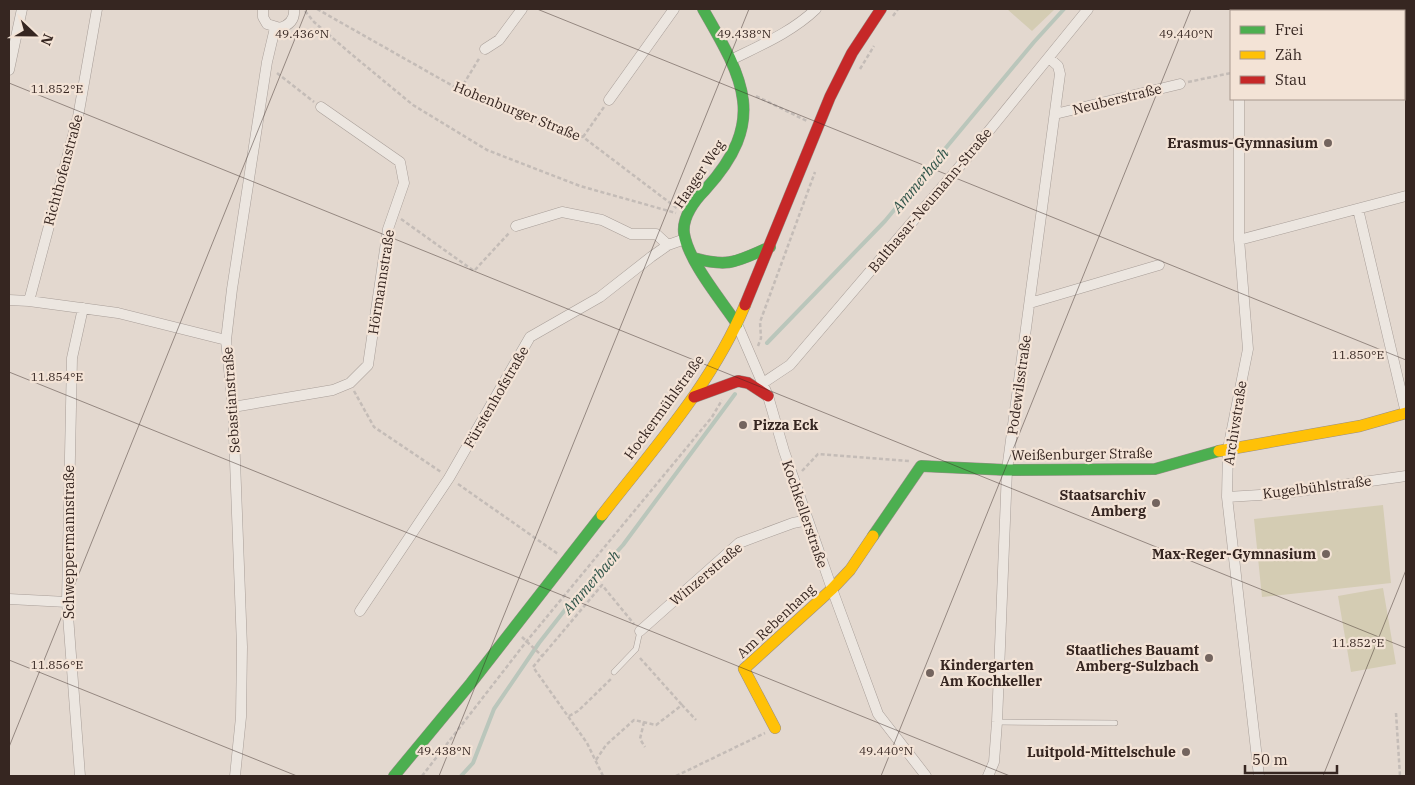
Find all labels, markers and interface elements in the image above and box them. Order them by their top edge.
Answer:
north arrow [10,10,60,60]
legend [1230,10,1405,100]
text: Frei [1275,20,1304,39]
text: 49.436°N [275,26,329,41]
text: 49.438°N [717,26,771,41]
text: 49.440°N [1159,26,1213,41]
text: N [37,31,57,48]
text: Zäh [1275,45,1302,64]
text: Stau [1275,70,1307,89]
street label: Hohenburger Straße [451,77,583,145]
street label: Neuberstraße [1071,79,1163,119]
text: 11.852°E [31,81,83,96]
street label: Richthofenstraße [39,112,87,228]
street label: Balthasar-Neumann-Straße [864,124,996,276]
place label: Erasmus-Gymnasium [1167,134,1318,152]
street label: Haager Weg [670,136,729,212]
marker: Erasmus-Gymnasium [1322,137,1334,149]
water label: Ammerbach [887,143,953,217]
street label: Hörmannstraße [364,228,398,336]
street label: Podewilsstraße [1003,334,1035,436]
street label: Fürstenhofstraße [460,343,532,451]
street label: Sebastianstraße [218,346,244,454]
text: 11.850°E [1332,347,1384,362]
street label: Hockermühlstraße [620,351,708,463]
text: 11.854°E [31,369,83,384]
street label: Archivstraße [1219,379,1251,467]
place label: Pizza Eck [753,416,818,434]
marker: Pizza Eck [737,419,749,431]
street label: Weißenburger Straße [1011,444,1153,464]
street label: Kochkellerstraße [778,458,832,570]
street label: Schweppermannstraße [60,465,78,619]
street label: Kugelbühlstraße [1262,471,1372,503]
place label: Staatsarchiv Amberg [1060,486,1147,520]
marker: Staatsarchiv Amberg [1150,497,1162,509]
street label: Winzerstraße [666,538,746,610]
place label: Max-Reger-Gymnasium [1152,545,1316,563]
water label: Ammerbach [557,546,624,619]
marker: Max-Reger-Gymnasium [1320,548,1332,560]
street label: Am Rebenhang [733,580,819,662]
text: 11.852°E [1332,635,1384,650]
place label: Staatliches Bauamt Amberg-Sulzbach [1066,641,1199,675]
marker: Staatliches Bauamt Amberg-Sulzbach [1203,652,1215,664]
place label: Kindergarten Am Kochkeller [940,656,1042,690]
text: 11.856°E [31,657,83,672]
marker: Kindergarten Am Kochkeller [924,667,936,679]
scale bar [1245,742,1338,774]
text: 49.438°N [417,743,471,758]
text: 49.440°N [859,743,913,758]
place label: Luitpold-Mittelschule [1027,743,1176,761]
marker: Luitpold-Mittelschule [1180,746,1192,758]
text: 50 m [1252,750,1288,769]

